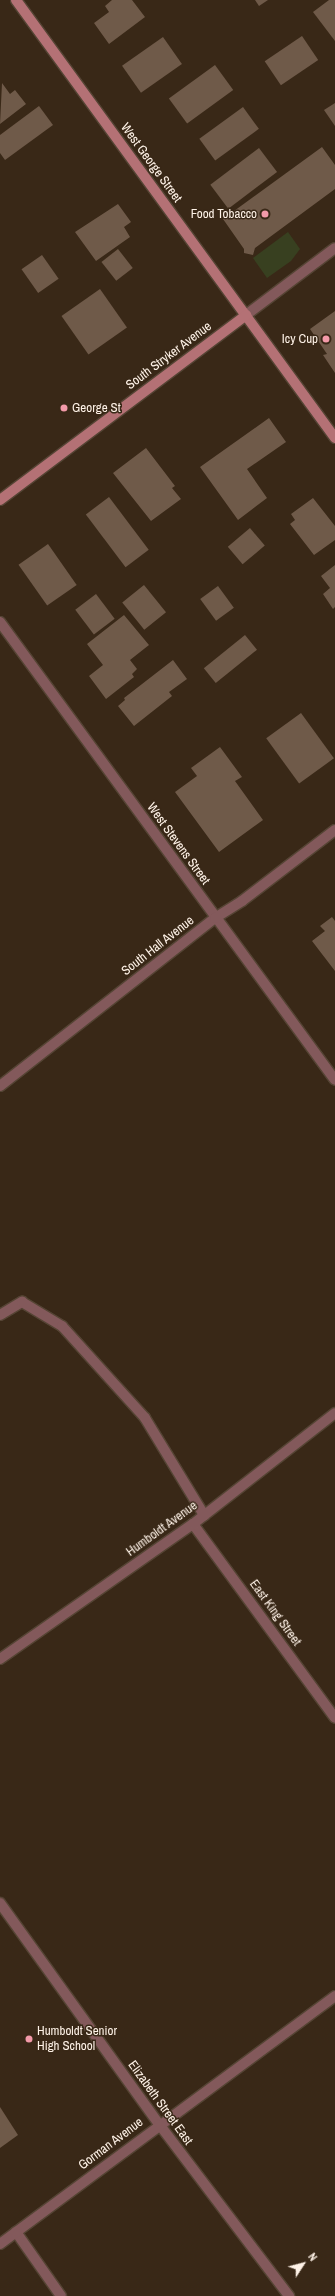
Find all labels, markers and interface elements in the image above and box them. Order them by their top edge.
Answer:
street label: West George Street [117,120,185,206]
place label: Food Tobacco [191,206,257,222]
marker: Food Tobacco [260,209,270,219]
street label: South Stryker Avenue [123,319,215,393]
place label: Icy Cup [282,331,318,347]
marker: Icy Cup [321,334,331,344]
place label: George St [72,400,121,416]
marker: George St [59,403,69,413]
street label: West Stevens Street [143,800,213,888]
street label: South Hall Avenue [118,913,198,979]
street label: Humboldt Avenue [123,1498,201,1560]
street label: East King Street [246,1577,304,1649]
place label: Humboldt Senior High School [37,2024,117,2055]
marker: Humboldt Senior High School [24,2034,34,2044]
street label: Elizabeth Street East [124,2058,196,2148]
street label: Gorman Avenue [75,2114,147,2174]
north arrow [283,2244,323,2284]
text: N [305,2250,320,2264]

